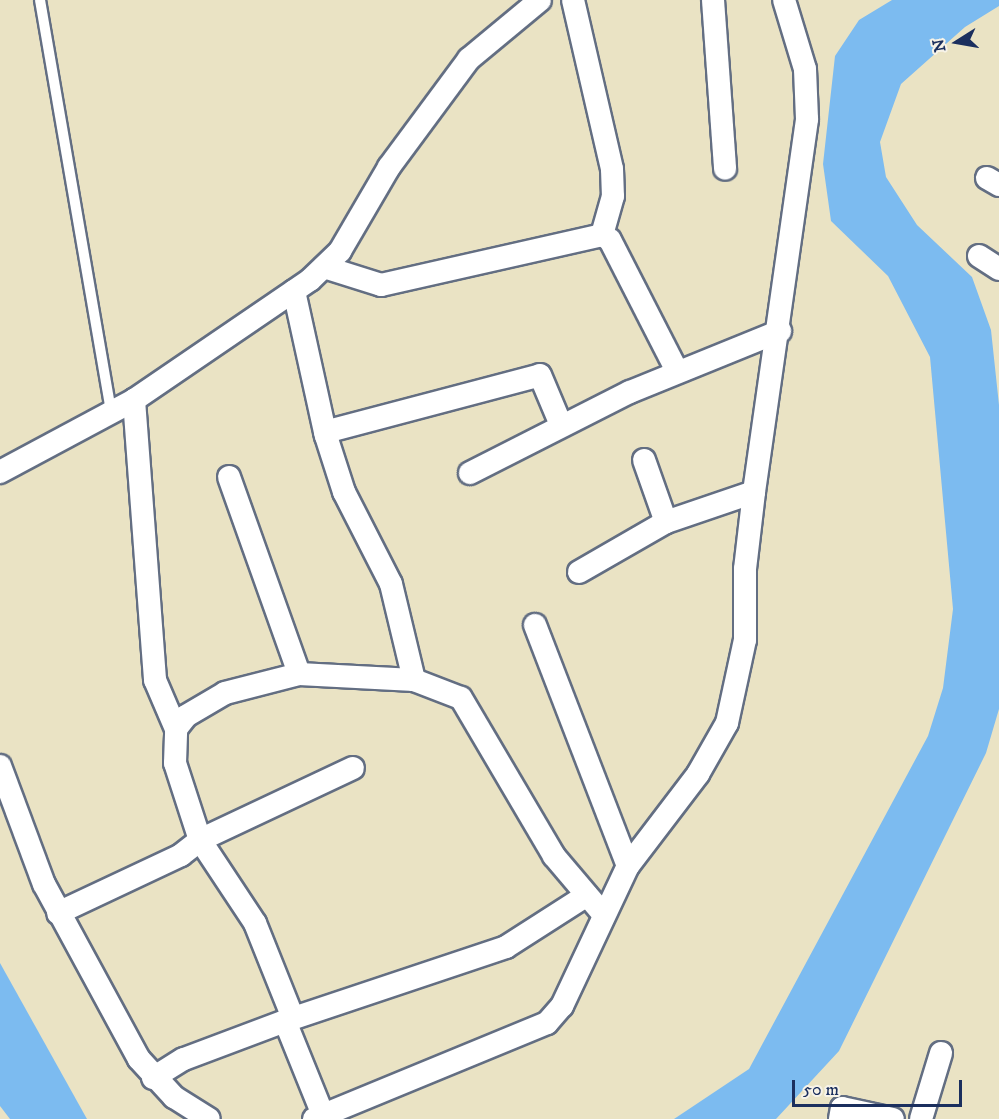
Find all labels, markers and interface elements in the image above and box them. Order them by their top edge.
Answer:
north arrow [927,12,987,72]
text: N [928,37,950,54]
scale bar [795,1068,964,1106]
text: 50 m [803,1079,839,1101]

